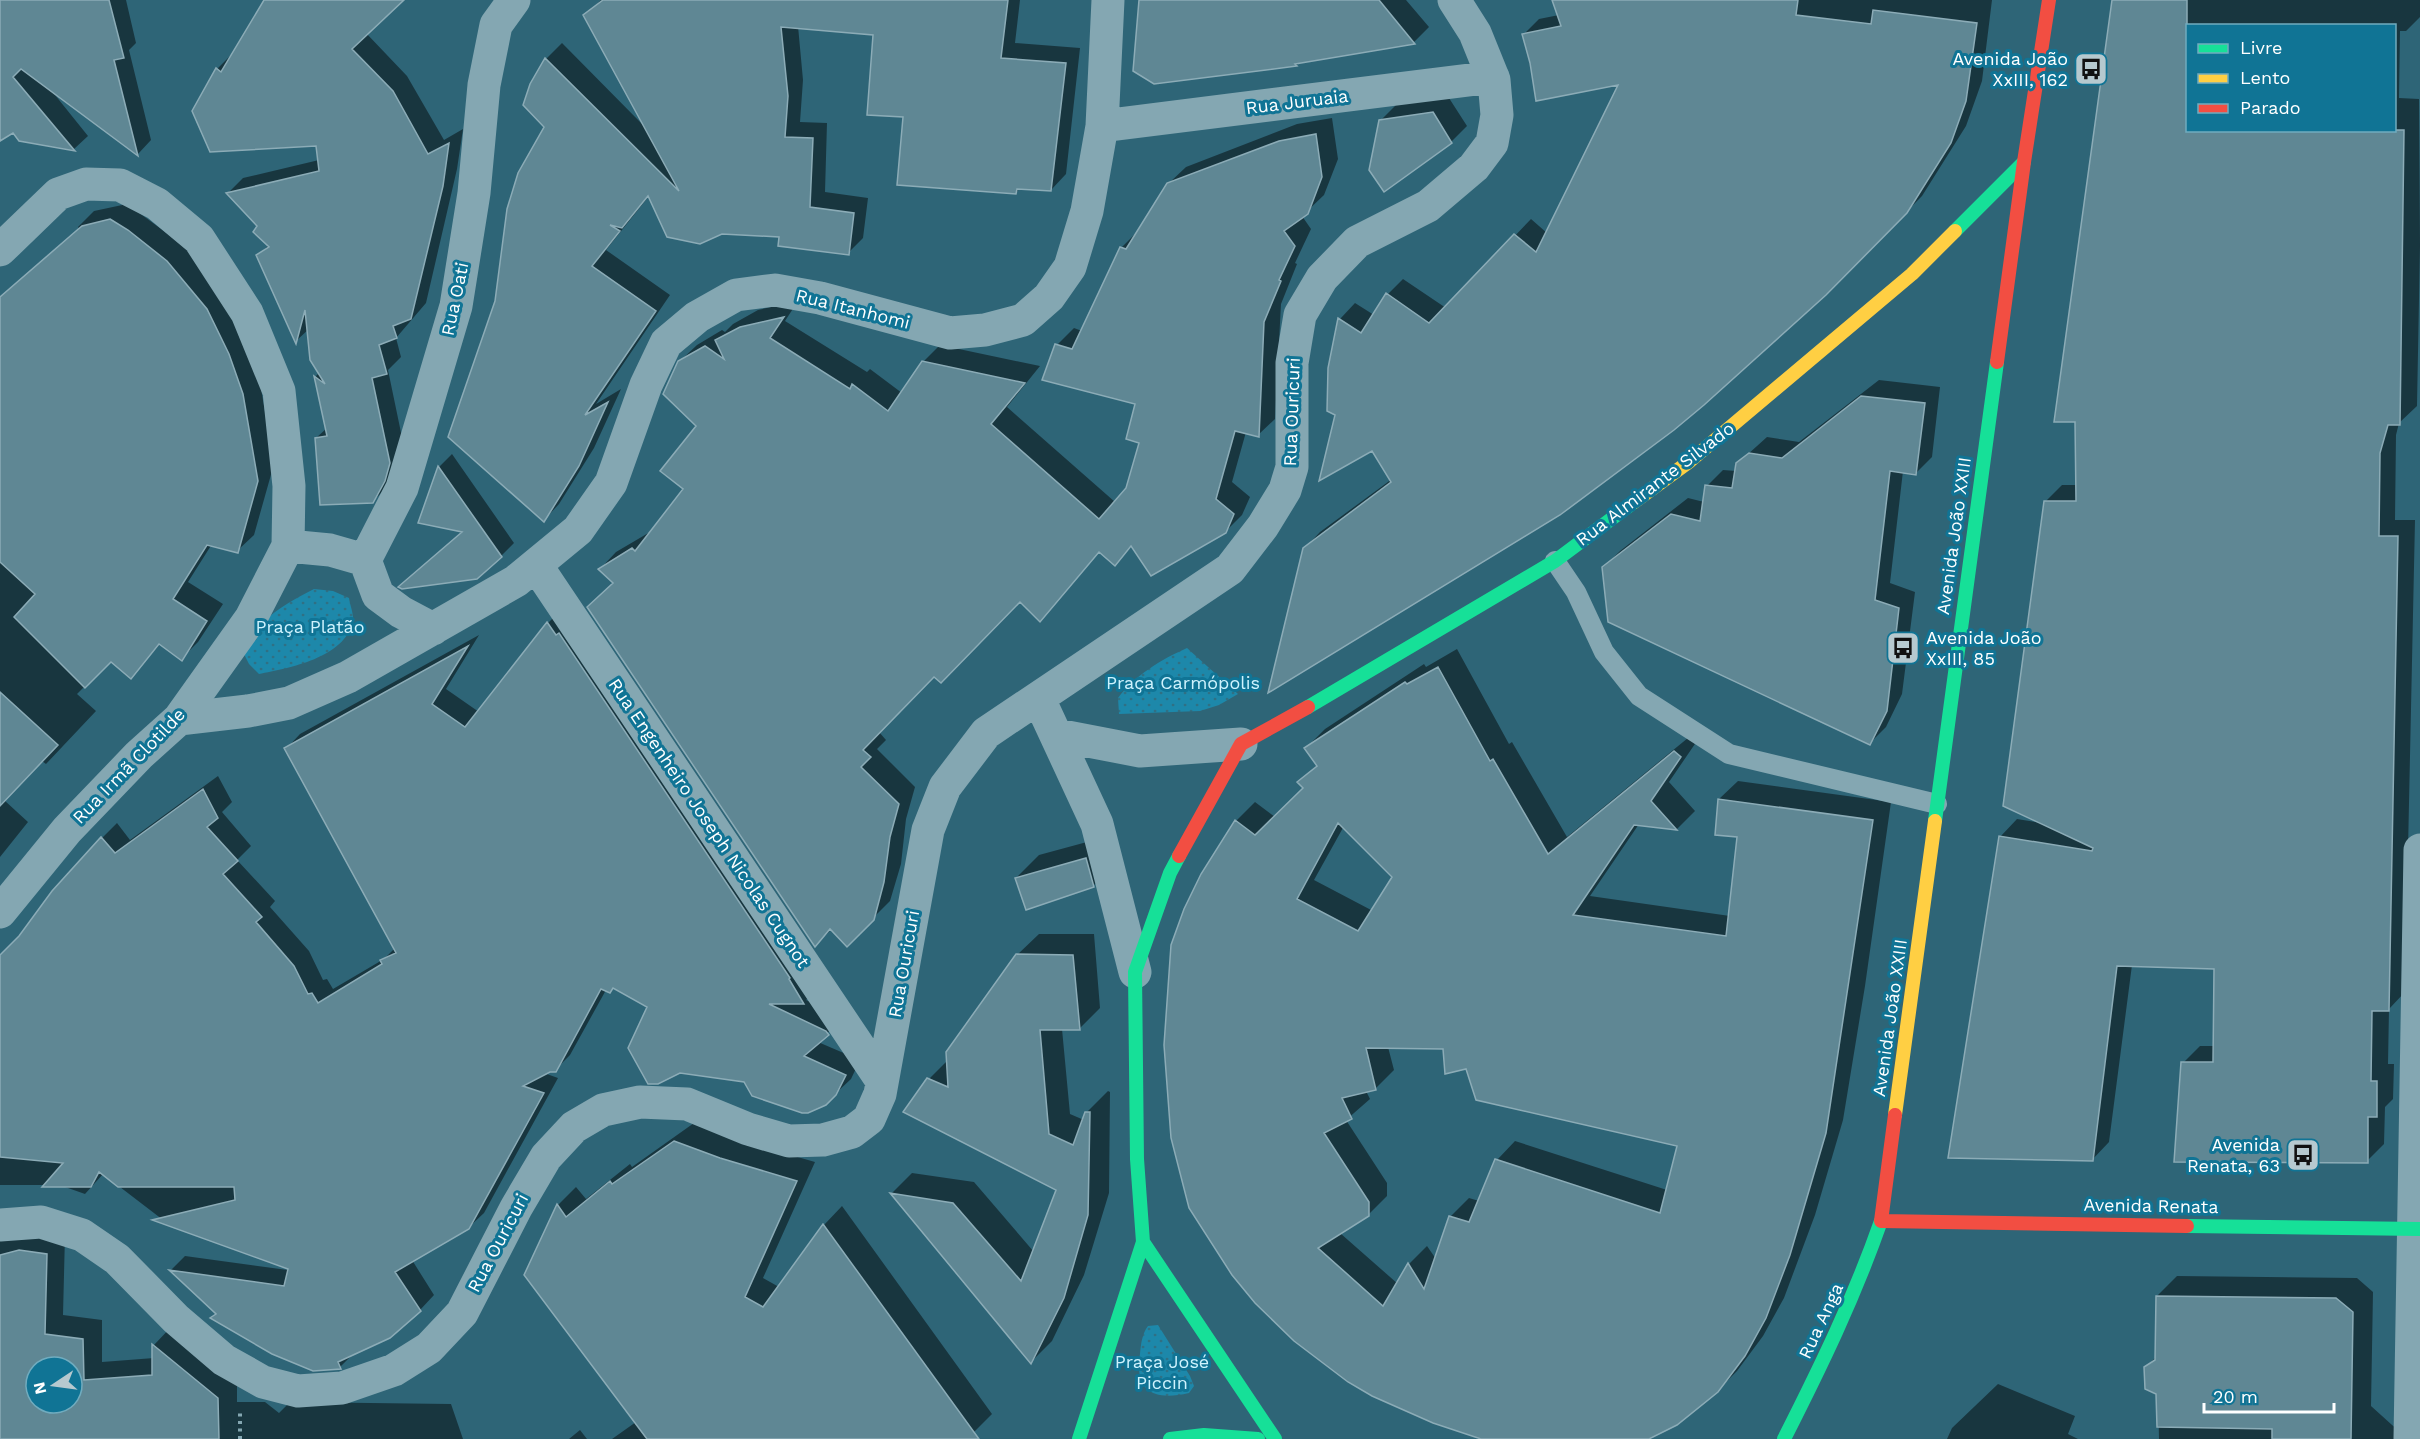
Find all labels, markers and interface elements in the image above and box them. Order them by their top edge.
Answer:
legend [2186,24,2396,132]
text: Livre [2240,37,2282,58]
place label: Avenida João XxIII, 162 [1952,48,2068,90]
bus stop icon: Avenida João XxIII, 162 [2073,51,2109,87]
text: Lento [2240,67,2290,88]
street label: Rua Juruaia [1244,85,1349,118]
text: Parado [2240,97,2301,118]
street label: Rua Oati [437,260,473,337]
street label: Rua Itanhomi [794,284,912,333]
street label: Rua Ouricuri [1279,357,1304,467]
street label: Rua Almirante Silvado [1571,417,1738,550]
street label: Avenida João XXIII [1932,456,1975,616]
park label: Praça Platão [255,616,365,637]
place label: Avenida João XxIII, 85 [1926,627,2042,669]
bus stop icon: Avenida João XxIII, 85 [1885,630,1921,666]
park label: Praça Carmópolis [1106,672,1260,693]
street label: Rua Engenheiro Joseph Nicolas Cugnot [604,674,815,972]
street label: Rua Irmã Clotilde [68,704,189,828]
street label: Rua Ouricuri [884,909,923,1019]
street label: Avenida João XXIII [1868,938,1911,1098]
place label: Avenida Renata, 63 [2187,1134,2280,1176]
bus stop icon: Avenida Renata, 63 [2285,1137,2321,1173]
street label: Rua Ouricuri [463,1190,532,1296]
street label: Avenida Renata [2083,1194,2219,1217]
street label: Rua Anga [1794,1280,1847,1362]
park label: Praça José Piccin [1115,1351,1209,1393]
north arrow [24,1355,84,1415]
scale bar [2204,1376,2334,1414]
text: N [29,1380,50,1396]
text: 20 m [2213,1386,2258,1407]

